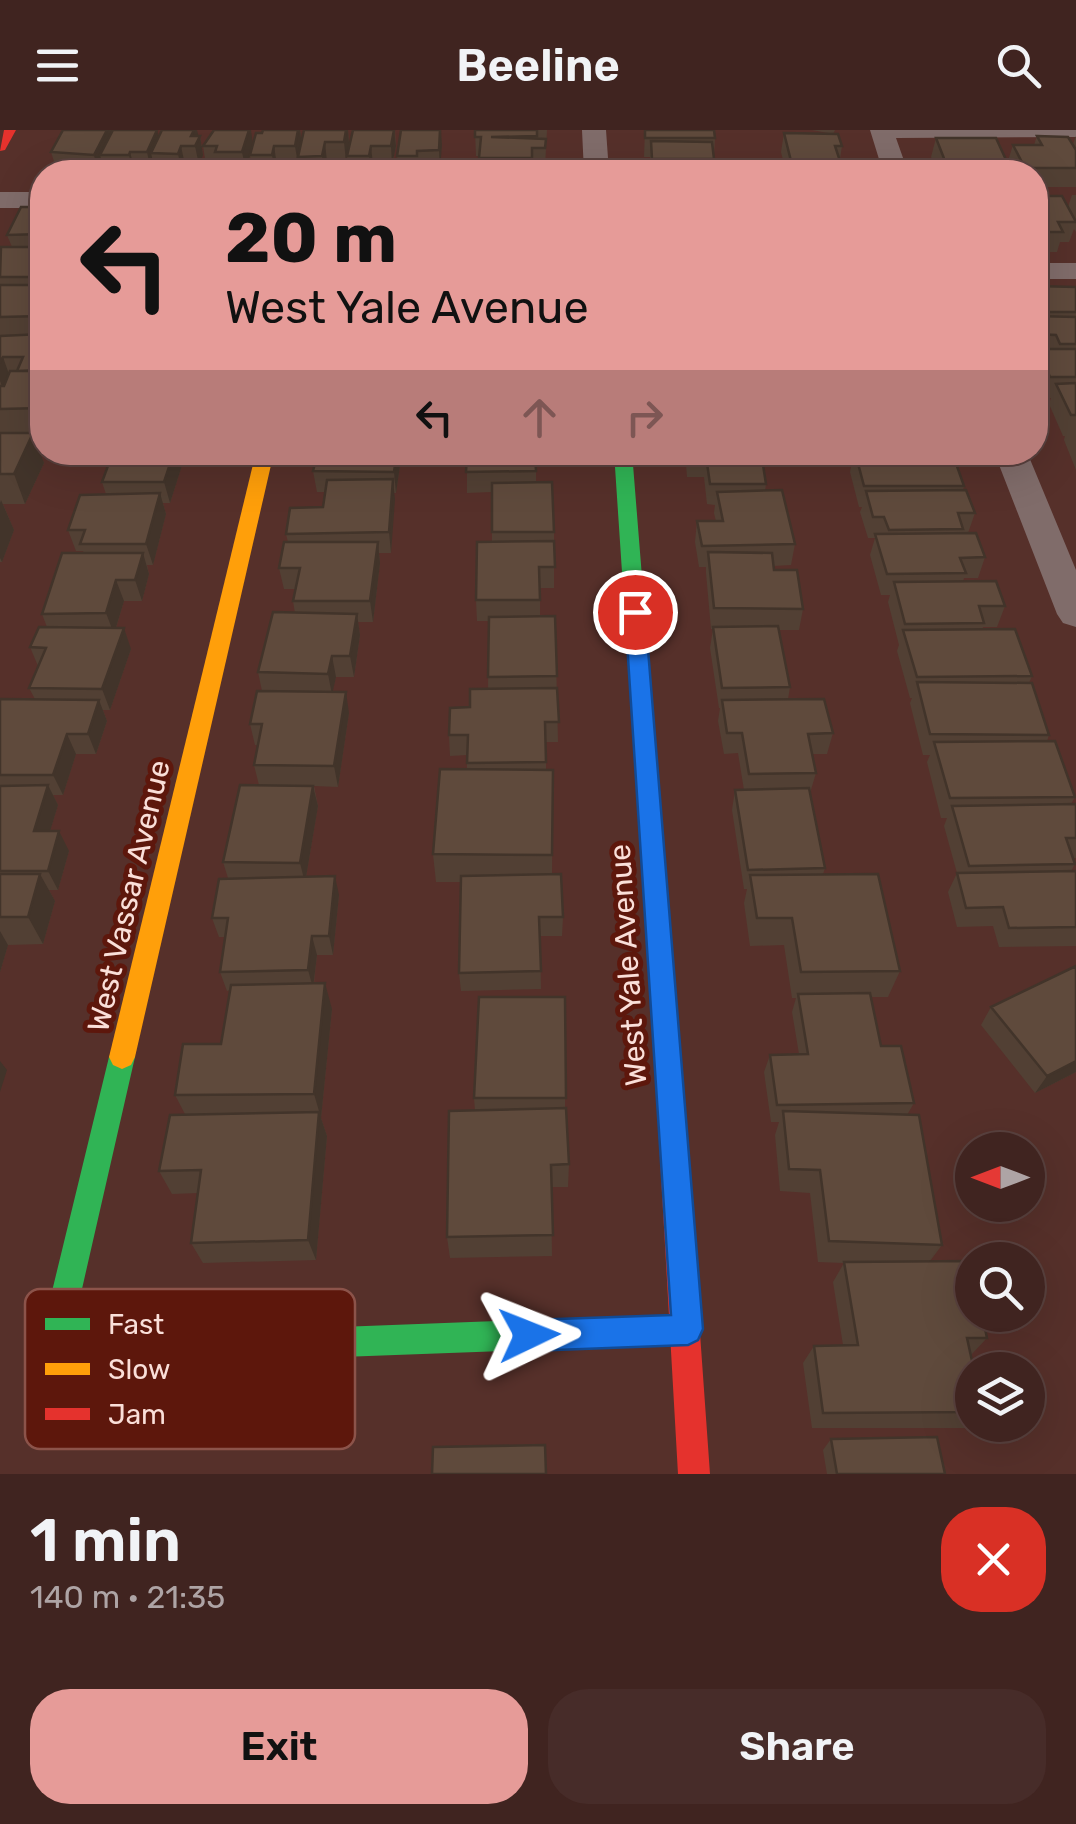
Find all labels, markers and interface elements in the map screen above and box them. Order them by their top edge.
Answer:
icon: menu [30,38,85,93]
icon: search [991,38,1046,93]
text: Beeline [456,39,620,92]
text: 20 m [225,197,397,280]
icon: left [60,200,190,330]
text: West Yale Avenue [225,281,589,334]
icon: left [407,390,462,445]
icon: ahead [512,390,567,445]
icon: right [617,390,672,445]
pin [593,570,678,655]
icon: arrive [608,585,663,640]
street label: West Vassar Avenue [80,757,178,1035]
street label: West Yale Avenue [602,843,654,1087]
north arrow [955,1132,1045,1222]
map controls [955,1132,1045,1442]
button: search [955,1242,1045,1332]
position arrow [477,1283,581,1387]
legend [25,1289,355,1449]
text: Fast [108,1308,164,1341]
button: layers [955,1352,1045,1442]
text: Slow [108,1353,170,1386]
text: Jam [108,1398,166,1431]
text: 1 min [30,1505,181,1576]
button: close [941,1507,1046,1612]
text: 140 m · 21:35 [30,1578,225,1616]
button: Exit [30,1689,528,1804]
button: Share [548,1689,1046,1804]

